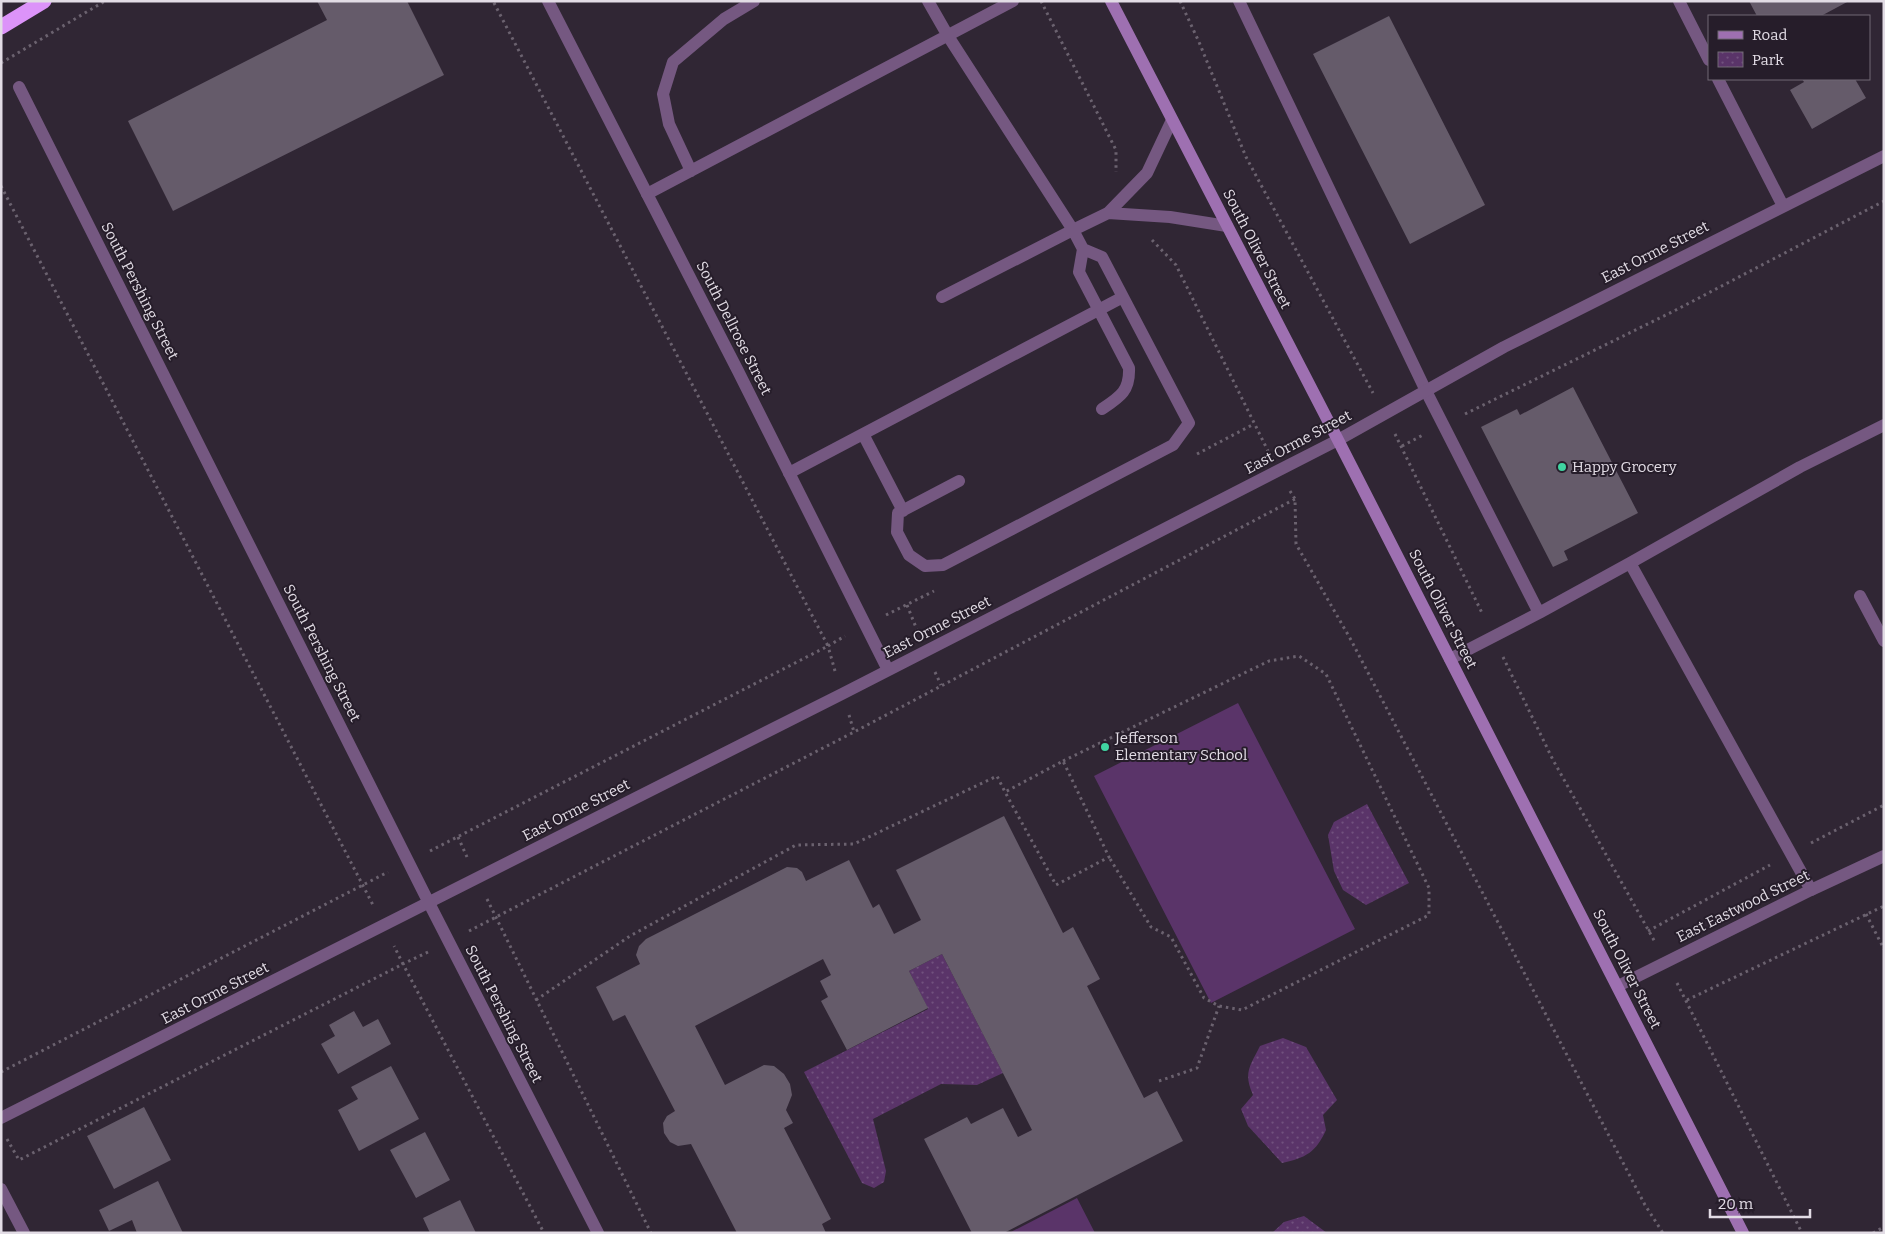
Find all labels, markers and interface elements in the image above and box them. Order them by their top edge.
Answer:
legend [1708,15,1870,80]
text: Road [1752,26,1787,44]
text: Park [1752,51,1784,69]
street label: South Oliver Street [1219,186,1295,312]
street label: East Orme Street [1598,217,1712,287]
street label: South Pershing Street [98,219,183,363]
street label: South Dellrose Street [693,258,776,398]
street label: East Orme Street [1242,406,1355,478]
place label: Happy Grocery [1572,458,1677,476]
marker: Happy Grocery [1556,461,1568,473]
street label: South Oliver Street [1405,546,1481,672]
street label: South Pershing Street [280,581,365,725]
street label: East Orme Street [880,592,994,662]
place label: Jefferson Elementary School [1114,729,1247,764]
marker: Jefferson Elementary School [1099,741,1111,753]
street label: East Orme Street [519,775,633,845]
street label: East Eastwood Street [1674,866,1813,946]
street label: South Oliver Street [1589,906,1665,1032]
street label: South Pershing Street [462,942,547,1086]
street label: East Orme Street [158,958,272,1028]
scale bar [1710,1186,1810,1218]
text: 20 m [1718,1195,1754,1213]

